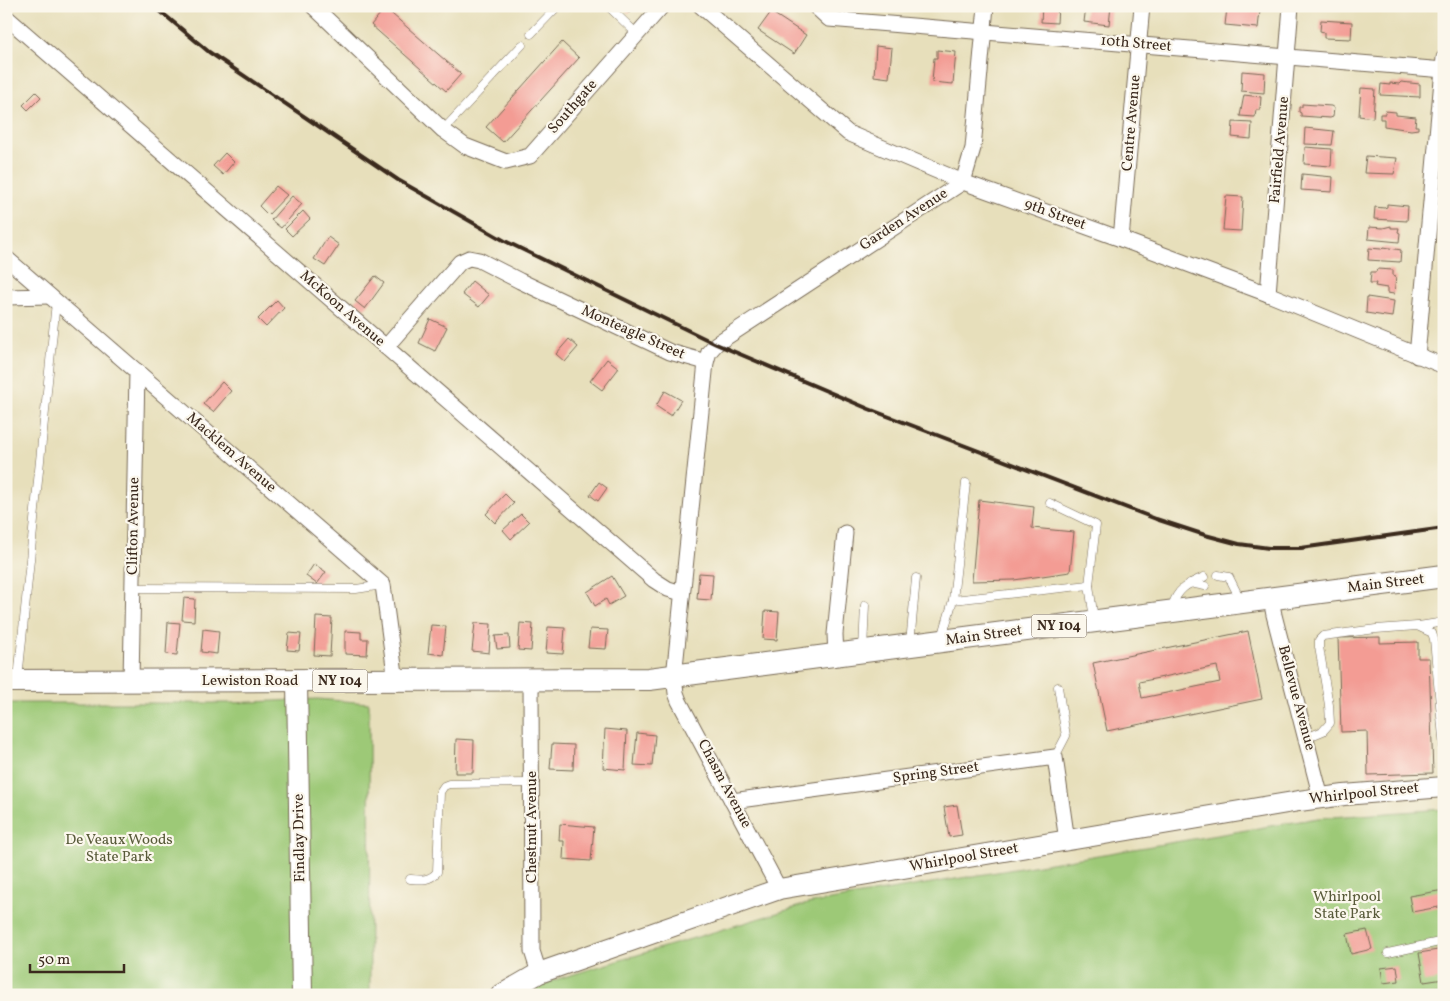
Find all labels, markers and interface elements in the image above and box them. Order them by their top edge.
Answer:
street label: 10th Street [1100,30,1172,58]
street label: Centre Avenue [1117,74,1147,172]
street label: Southgate [543,75,603,139]
street label: Fairfield Avenue [1265,96,1295,204]
street label: Garden Avenue [856,184,952,256]
street label: 9th Street [1021,194,1089,236]
street label: McKoon Avenue [295,266,389,352]
street label: Monteagle Street [578,301,688,365]
street label: Macklem Avenue [182,408,280,498]
street label: Clifton Avenue [123,477,145,575]
street label: Main Street [1346,569,1426,599]
road number: NY 104 [1032,614,1086,638]
street label: Main Street [944,620,1024,652]
street label: Bellevue Avenue [1272,643,1320,753]
road number: NY 104 [312,669,368,692]
street label: Lewiston Road [202,671,298,692]
street label: Chasm Avenue [692,736,756,832]
street label: Spring Street [892,757,980,789]
street label: Chestnut Avenue [522,771,543,883]
street label: Whirlpool Street [1308,778,1420,810]
street label: Findlay Drive [289,793,311,883]
park label: De Veaux Woods State Park [65,830,173,868]
street label: Whirlpool Street [908,838,1020,878]
park label: Whirlpool State Park [1313,887,1381,925]
scale bar [30,941,124,973]
text: 50 m [38,950,70,971]

